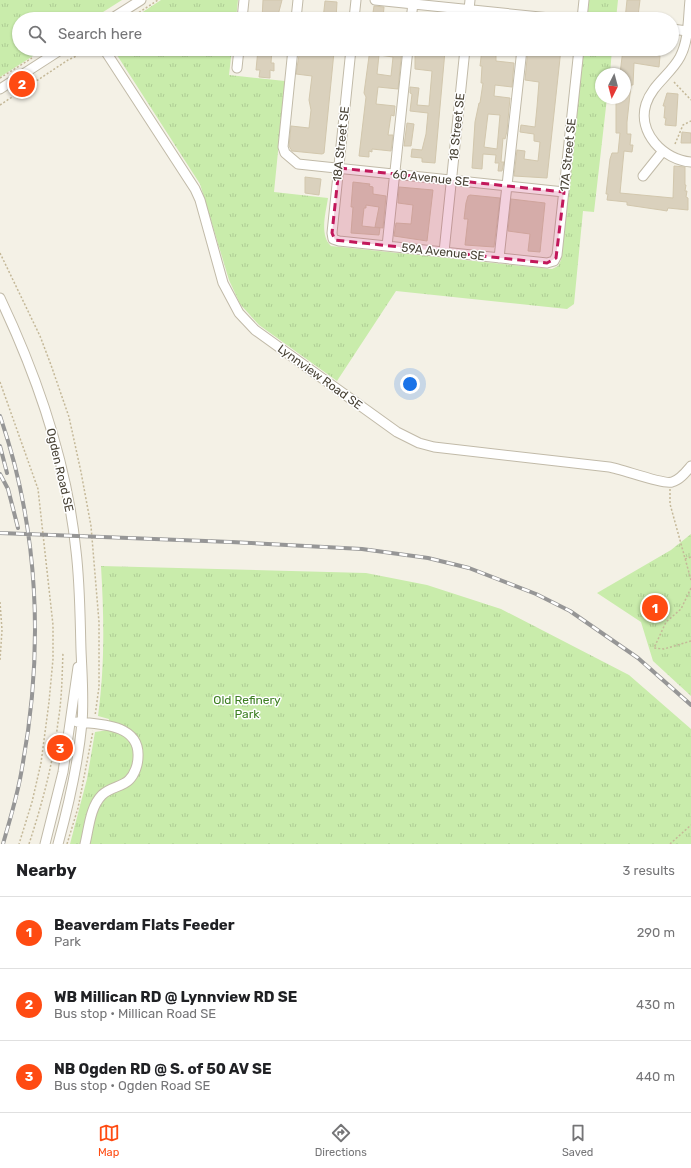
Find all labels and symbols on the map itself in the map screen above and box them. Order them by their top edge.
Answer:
north arrow [595,68,631,104]
pin: 2 [9,69,35,99]
street label: 18 Street SE [446,92,468,162]
street label: 18A Street SE [330,106,352,182]
street label: 17A Street SE [557,118,579,192]
street label: 60 Avenue SE [392,167,470,189]
street label: 59A Avenue SE [401,241,485,263]
street label: Lynnview Road SE [275,342,365,412]
your location [400,374,420,394]
street label: Ogden Road SE [44,427,76,513]
pin: 1 [642,593,668,623]
park label: Old Refinery Park [213,693,281,721]
pin: 3 [47,733,73,763]

